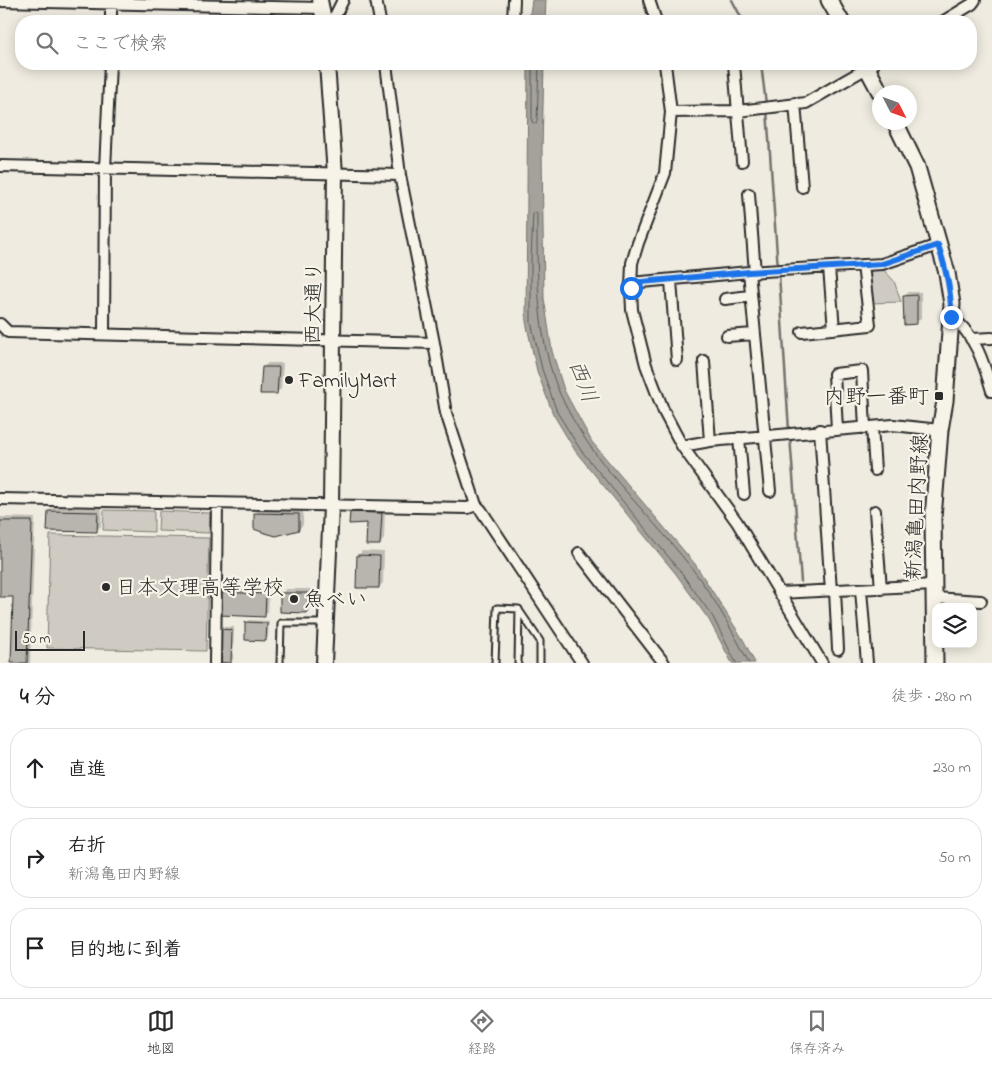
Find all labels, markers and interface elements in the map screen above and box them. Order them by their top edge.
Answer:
search box [15,15,977,70]
icon: search [33,29,61,57]
text: ここで検索 [73,31,168,58]
north arrow [872,85,917,130]
street label: 西大通り [299,261,331,345]
route start [620,277,643,300]
route end [940,306,963,329]
water label: 西川 [558,356,604,408]
place label: FamilyMart [298,367,397,399]
marker: FamilyMart [283,374,295,386]
place label: 内野一番町 [824,383,929,413]
marker: 内野一番町 [933,390,945,402]
street label: 新潟亀田内野線 [899,433,937,581]
place label: 日本文理高等学校 [116,574,284,604]
marker: 日本文理高等学校 [100,581,112,593]
place label: 魚べい [304,586,367,616]
marker: 魚べい [288,593,300,605]
map controls [932,603,977,648]
button: layers [932,603,977,648]
scale bar [15,628,85,651]
text: 50 m [22,629,50,650]
text: 4 分 [20,683,55,713]
text: 徒歩 · 280 m [891,685,972,709]
icon: ahead [21,754,49,782]
text: 230 m [933,756,971,780]
text: 直進 [68,757,106,784]
text: 右折 [68,833,106,860]
icon: right [21,844,49,872]
text: 50 m [939,846,971,870]
text: 新潟亀田内野線 [68,863,180,887]
icon: arrive [21,934,49,962]
text: 目的地に到着 [68,937,182,964]
tab: 地図 [147,1007,175,1060]
tab: 経路 [468,1007,496,1060]
tab: 保存済み [789,1007,845,1060]

